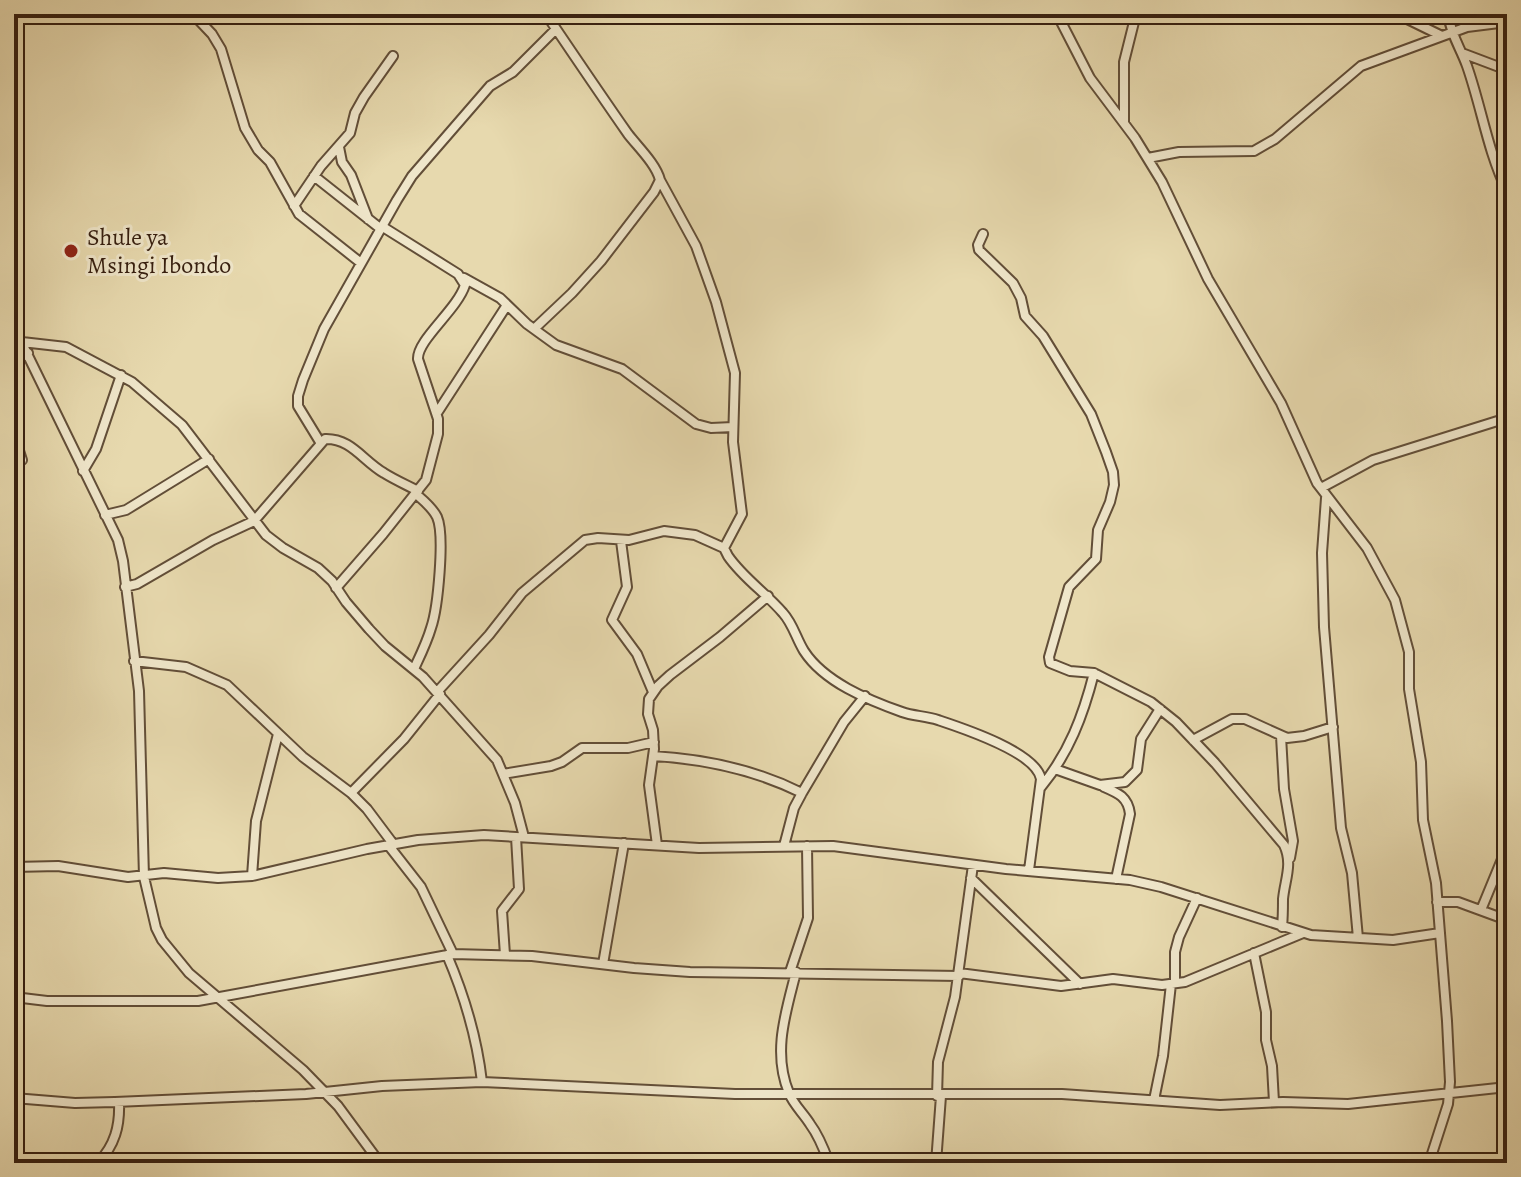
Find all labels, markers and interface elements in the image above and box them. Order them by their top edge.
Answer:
place label: Shule ya Msingi Ibondo [87,221,231,281]
marker: Shule ya Msingi Ibondo [62,242,80,260]

